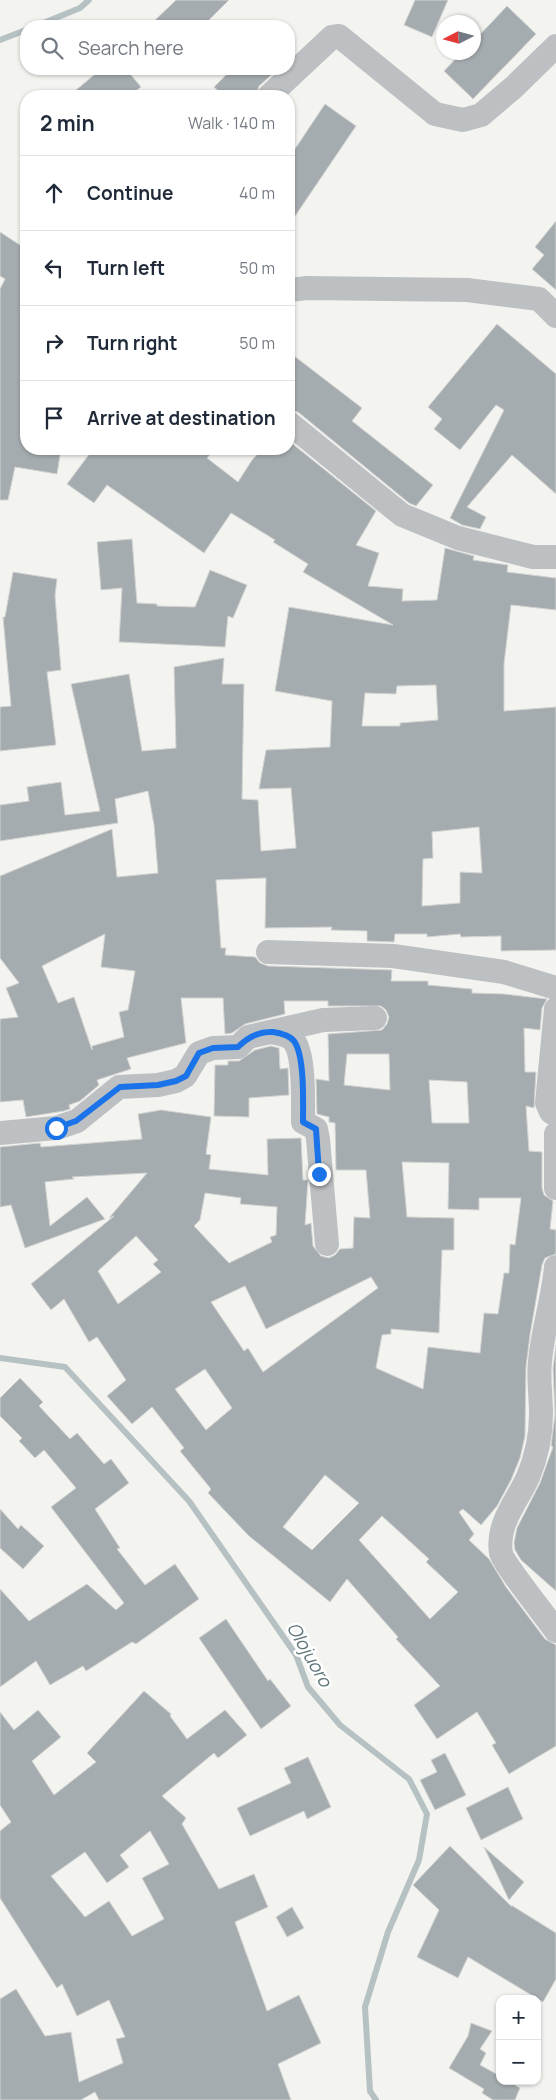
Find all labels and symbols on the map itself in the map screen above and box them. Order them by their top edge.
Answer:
north arrow [436,15,481,60]
route start [45,1117,68,1140]
route end [308,1163,331,1186]
water label: Olojuoro [282,1617,339,1692]

